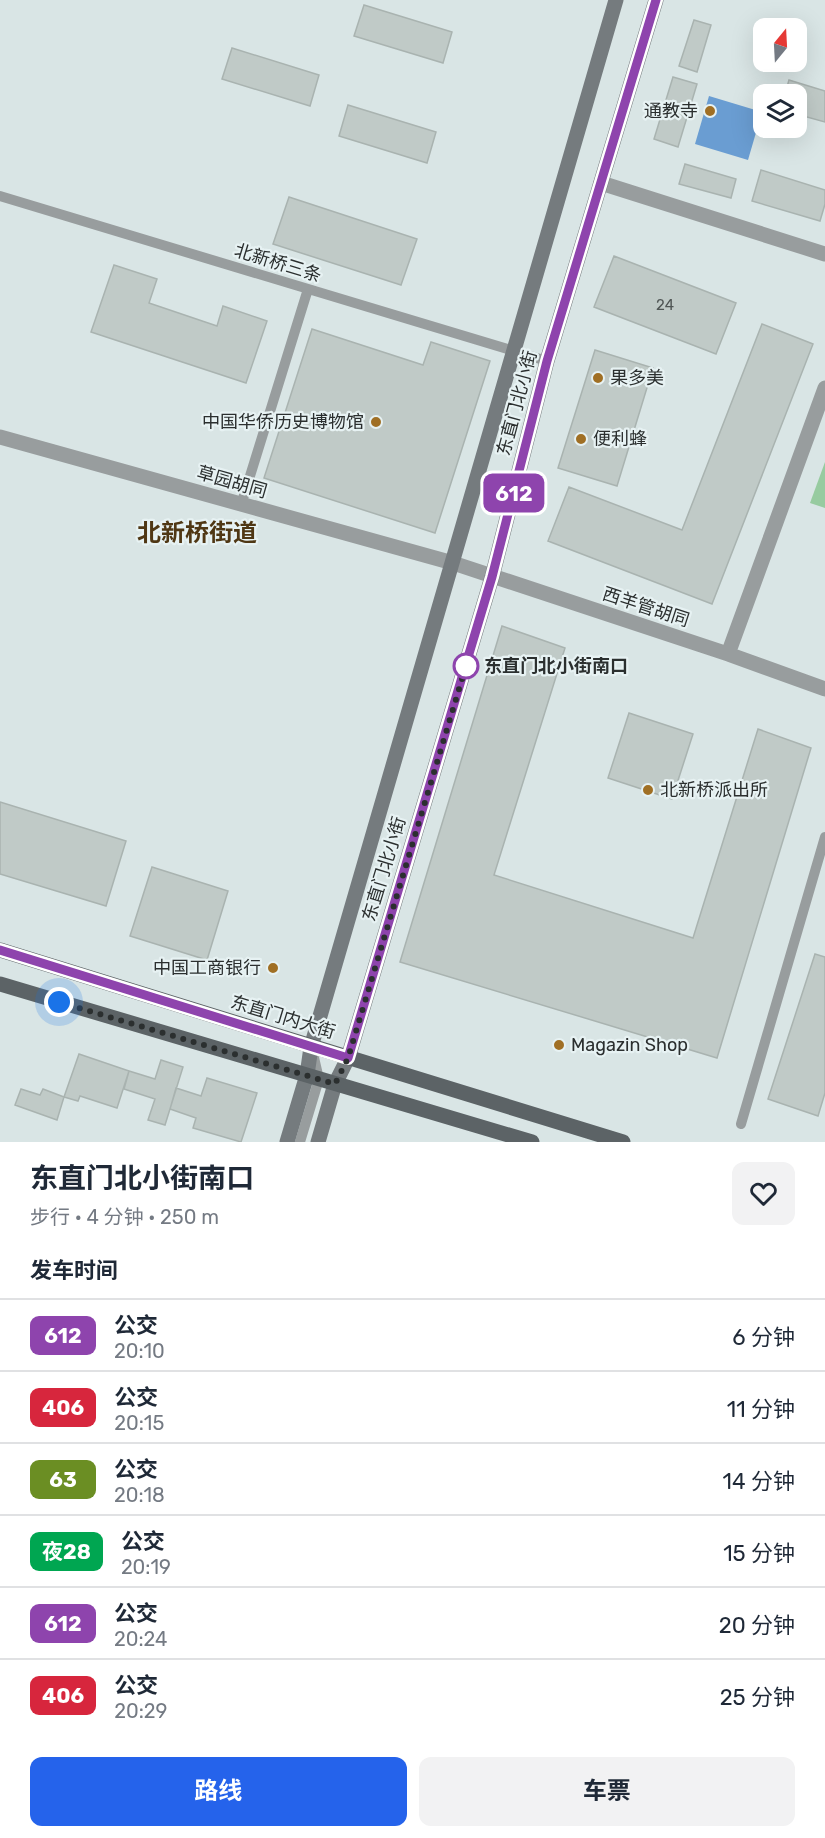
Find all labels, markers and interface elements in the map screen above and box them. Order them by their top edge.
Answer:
north arrow [753,18,807,72]
map controls [753,18,807,138]
button: layers [753,84,807,138]
place label: 通教寺 [644,100,698,122]
marker: 通教寺 [703,104,717,118]
street label: 北新桥三条 [232,239,324,287]
house number: 24 [656,296,674,314]
street label: 东直门北小街 [492,348,542,458]
place label: 果多美 [610,367,664,389]
marker: 果多美 [591,371,605,385]
place label: 中国华侨历史博物馆 [202,411,364,433]
marker: 中国华侨历史博物馆 [369,415,383,429]
place label: 便利蜂 [593,428,647,450]
marker: 便利蜂 [574,432,588,446]
street label: 草园胡同 [194,462,270,502]
line badge: 612 [480,474,548,512]
text: 612 [495,481,533,506]
district label: 北新桥街道 [137,519,257,547]
street label: 西羊管胡同 [600,583,692,631]
marker: 东直门北小街南口 [453,653,479,679]
place label: 东直门北小街南口 [484,655,628,677]
place label: 北新桥派出所 [660,779,768,801]
marker: 北新桥派出所 [641,783,655,797]
street label: 东直门北小街 [358,814,410,924]
place label: 中国工商银行 [153,957,261,979]
marker: 中国工商银行 [266,961,280,975]
your location [44,987,74,1017]
street label: 东直门内大街 [228,991,338,1043]
place label: Magazin Shop [571,1034,688,1056]
marker: Magazin Shop [552,1038,566,1052]
text: 东直门北小街南口 [30,1162,254,1195]
button: heart [732,1162,795,1225]
text: 步行 · 4 分钟 · 250 m [30,1205,219,1229]
text: 发车时间 [30,1257,118,1284]
text: 公交 [114,1312,158,1339]
text: 612 [44,1323,82,1348]
text: 6 分钟 [732,1324,795,1351]
text: 20:10 [114,1339,165,1363]
text: 公交 [114,1384,158,1411]
text: 406 [42,1395,84,1420]
text: 11 分钟 [727,1396,795,1423]
text: 20:15 [114,1411,164,1435]
text: 公交 [114,1456,158,1483]
text: 63 [49,1467,77,1492]
text: 14 分钟 [723,1468,795,1495]
text: 20:18 [114,1483,165,1507]
text: 公交 [121,1528,165,1555]
text: 夜28 [42,1539,91,1564]
text: 15 分钟 [723,1540,795,1567]
text: 20:19 [121,1555,171,1579]
text: 公交 [114,1600,158,1627]
text: 612 [44,1611,82,1636]
text: 20 分钟 [719,1612,795,1639]
text: 20:24 [114,1627,168,1651]
text: 公交 [114,1672,158,1699]
text: 406 [42,1683,84,1708]
text: 25 分钟 [720,1684,795,1711]
text: 20:29 [114,1699,167,1723]
button: 路线 [30,1757,407,1826]
button: 车票 [419,1757,795,1826]

